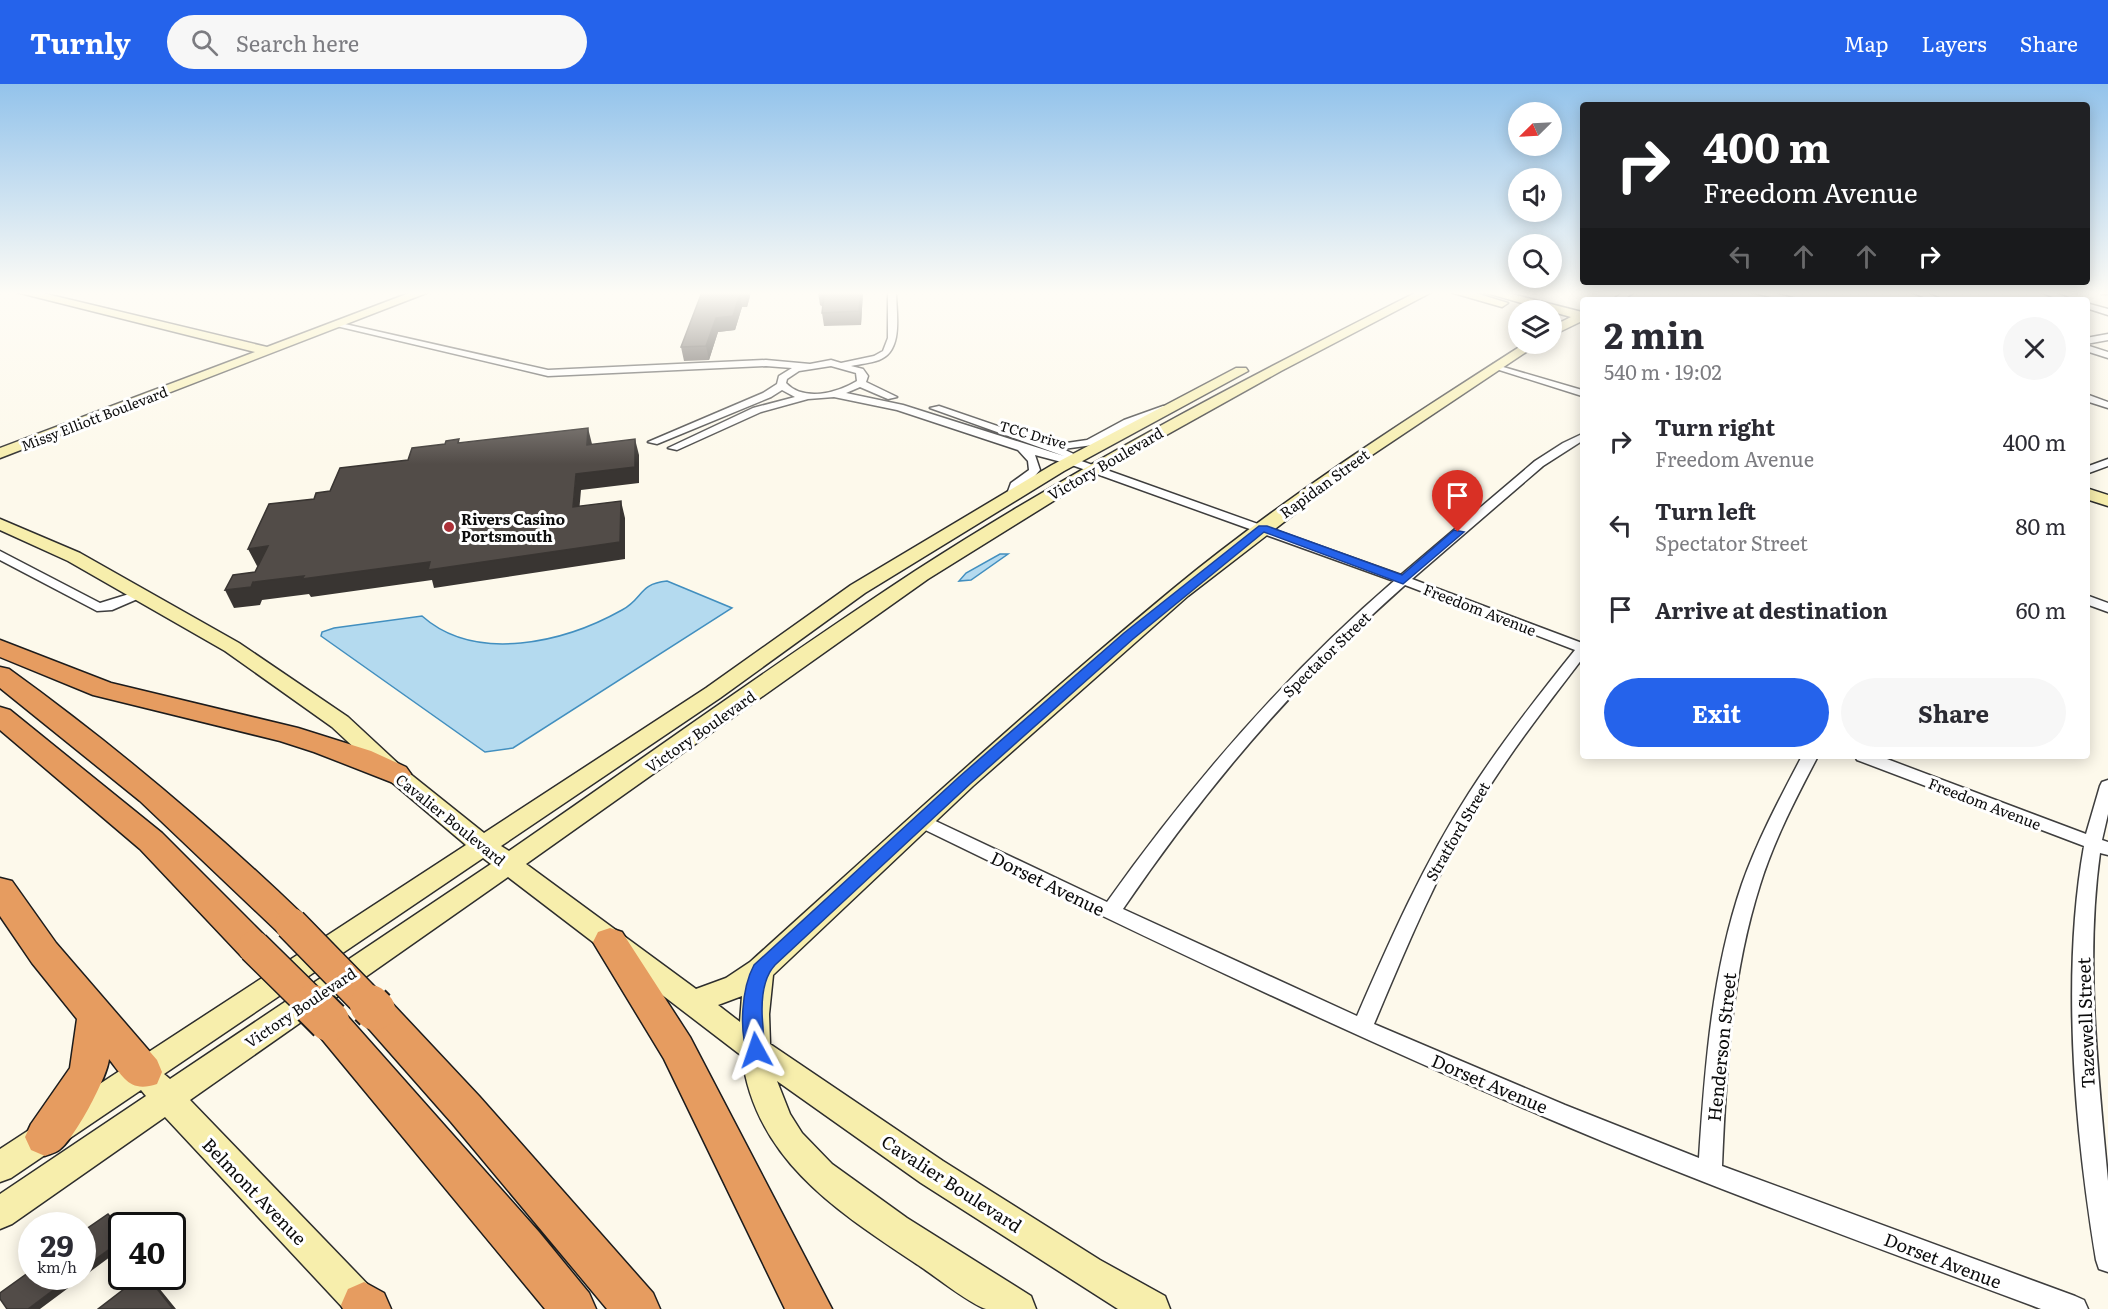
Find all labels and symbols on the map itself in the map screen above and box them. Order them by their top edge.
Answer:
north arrow [1508,102,1562,156]
street label: Missy Elliott Boulevard [18,381,170,455]
street label: TCC Drive [997,415,1069,453]
street label: Victory Boulevard [1043,421,1167,505]
street label: Rapidan Street [1274,443,1374,523]
pin [1432,470,1483,532]
place label: Rivers Casino Portsmouth [461,507,565,547]
marker: Rivers Casino Portsmouth [442,520,456,534]
street label: Freedom Avenue [1420,577,1540,641]
street label: Spectator Street [1277,606,1375,702]
street label: Victory Boulevard [640,684,760,778]
street label: Cavalier Boulevard [391,767,511,871]
street label: Freedom Avenue [1925,771,2045,835]
street label: Stratford Street [1419,777,1495,885]
street label: Dorset Avenue [986,844,1110,922]
street label: Tazewell Street [2069,956,2101,1089]
street label: Victory Boulevard [240,961,360,1053]
street label: Henderson Street [1700,970,1742,1123]
position arrow [724,1018,788,1082]
street label: Dorset Avenue [1428,1046,1552,1120]
street label: Cavalier Boulevard [876,1127,1028,1239]
street label: Belmont Avenue [197,1131,313,1251]
speed limit sign: 40 [108,1212,186,1290]
street label: Dorset Avenue [1880,1225,2006,1295]

